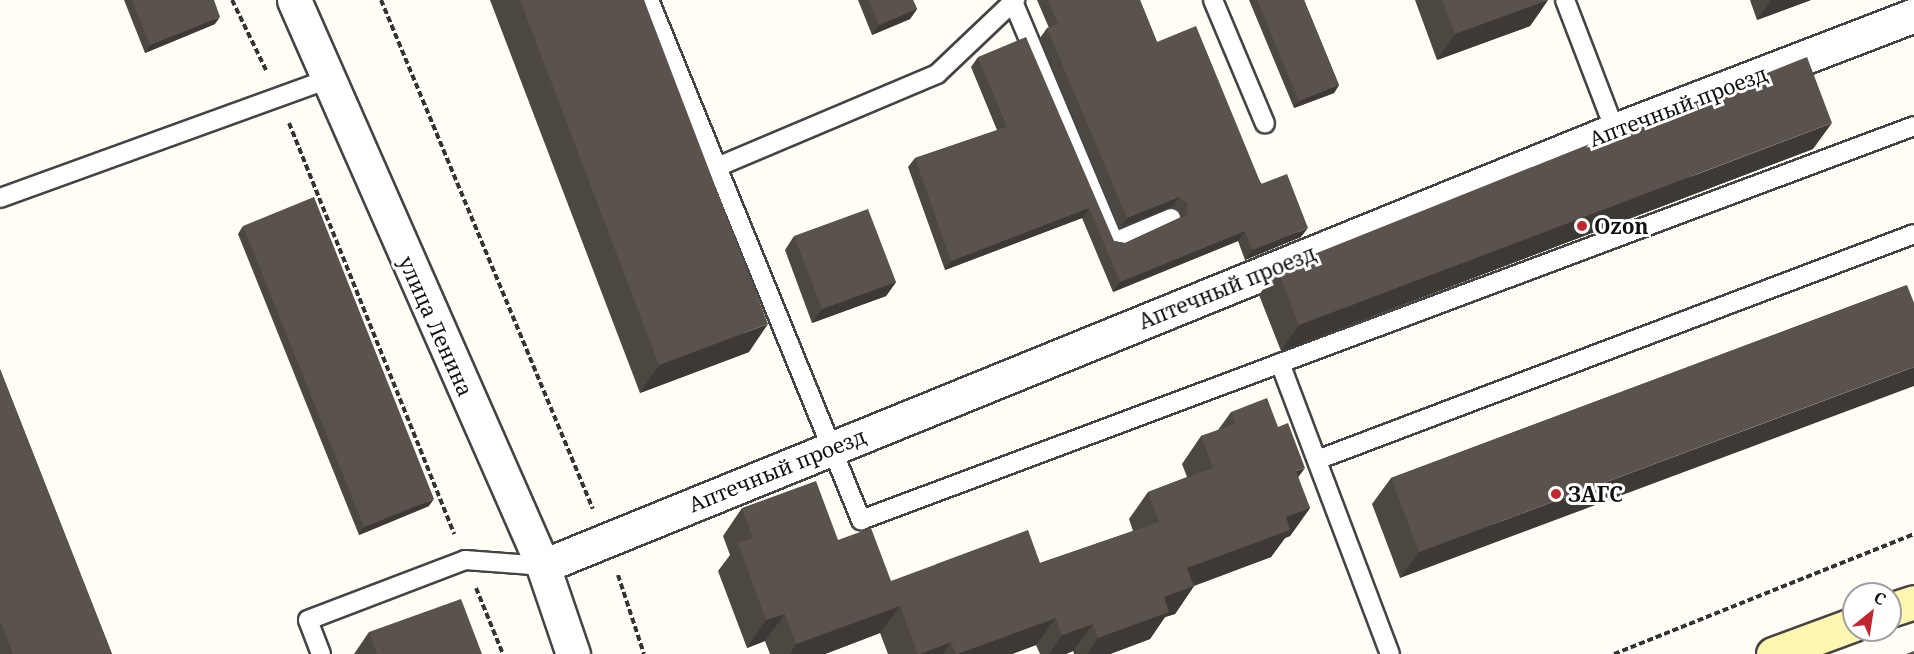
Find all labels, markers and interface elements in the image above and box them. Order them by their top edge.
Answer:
street label: Аптечный проезд [1585,60,1771,152]
place label: Ozon [1594,213,1649,239]
marker: Ozon [1575,219,1589,233]
street label: Аптечный проезд [1135,240,1319,334]
street label: улица Ленина [394,252,478,400]
street label: Аптечный проезд [685,423,869,517]
place label: ЗАГС [1568,481,1623,507]
marker: ЗАГС [1549,487,1563,501]
north arrow [1842,582,1902,642]
text: С [1870,586,1890,610]

